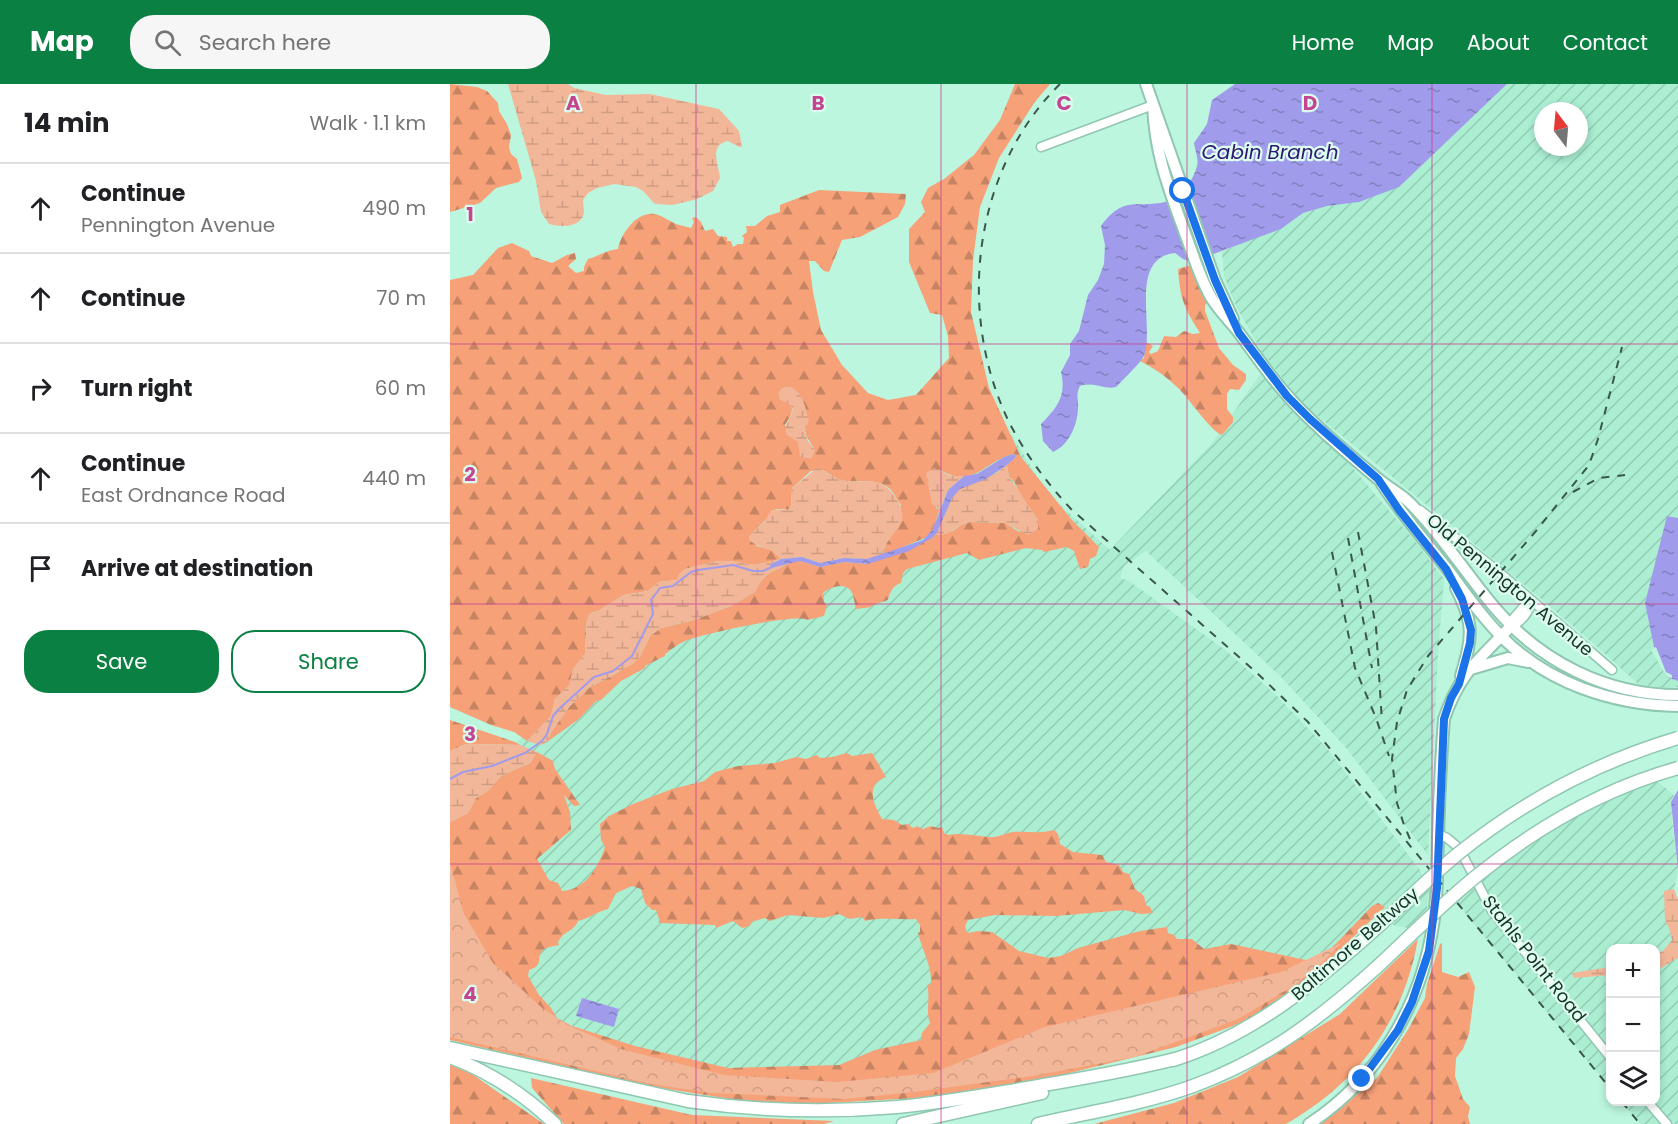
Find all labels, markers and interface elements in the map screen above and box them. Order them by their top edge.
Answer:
search box [130,15,550,69]
text: Map [30,22,94,61]
icon: search [151,26,184,59]
text: Search here [199,27,331,58]
text: Home [1292,28,1354,57]
text: Map [1387,28,1434,57]
text: About [1467,28,1530,57]
text: Contact [1563,28,1648,57]
text: A [566,89,581,117]
text: B [811,89,825,117]
text: C [1056,89,1072,117]
text: D [1303,89,1317,117]
north arrow [1534,102,1588,156]
text: 14 min [24,105,110,141]
text: Walk · 1.1 km [310,109,426,137]
water label: Cabin Branch [1201,138,1339,166]
route start [1169,177,1195,203]
text: Continue [81,178,185,209]
icon: ahead [24,192,57,225]
text: 490 m [362,194,426,222]
text: 1 [466,200,474,228]
text: Pennington Avenue [81,211,275,239]
icon: ahead [24,282,57,315]
text: Continue [81,283,185,314]
text: 70 m [377,284,426,312]
icon: right [24,372,57,405]
text: Turn right [81,373,192,404]
text: 60 m [375,374,426,402]
text: Continue [81,448,185,479]
text: 2 [464,460,476,488]
icon: ahead [24,462,57,495]
text: 440 m [362,464,426,492]
text: East Ordnance Road [81,481,286,509]
street label: Old Pennington Avenue [1422,507,1599,662]
icon: arrive [24,552,57,585]
text: Arrive at destination [81,553,313,584]
button: Save [24,630,219,693]
button: Share [231,630,426,693]
text: 3 [464,720,476,748]
street label: Baltimore Beltway [1285,881,1424,1006]
street label: Stahls Point Road [1477,890,1592,1028]
map controls [1606,944,1660,1106]
button: + [1606,944,1660,998]
text: 4 [463,980,477,1008]
button: − [1606,998,1660,1052]
button: layers [1606,1052,1660,1106]
route end [1348,1065,1374,1091]

